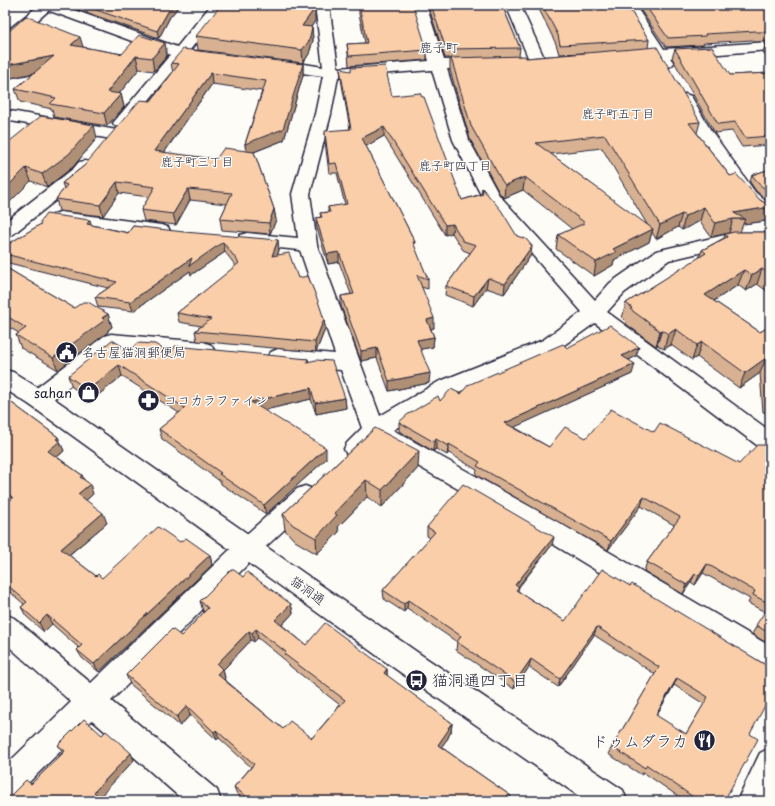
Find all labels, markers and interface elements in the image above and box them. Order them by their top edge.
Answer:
district label: 鹿子町 [419,37,459,56]
district label: 鹿子町五丁目 [582,104,654,122]
district label: 鹿子町三丁目 [161,152,233,170]
district label: 鹿子町四丁目 [419,156,491,174]
public building icon: 名古屋猫洞郵便局 [54,339,80,365]
place label: 名古屋猫洞郵便局 [82,342,186,361]
shop icon: sahan [75,380,101,406]
place label: sahan [34,383,72,402]
pharmacy icon: ココカラファイン [135,387,161,413]
place label: ココカラファイン [164,390,268,409]
street label: 猫洞通 [287,570,330,609]
bus stop icon: 猫洞通四丁目 [404,667,430,693]
place label: 猫洞通四丁目 [432,667,528,691]
place label: ドゥムダラカ [592,728,688,752]
restaurant icon: ドゥムダラカ [691,728,717,754]

